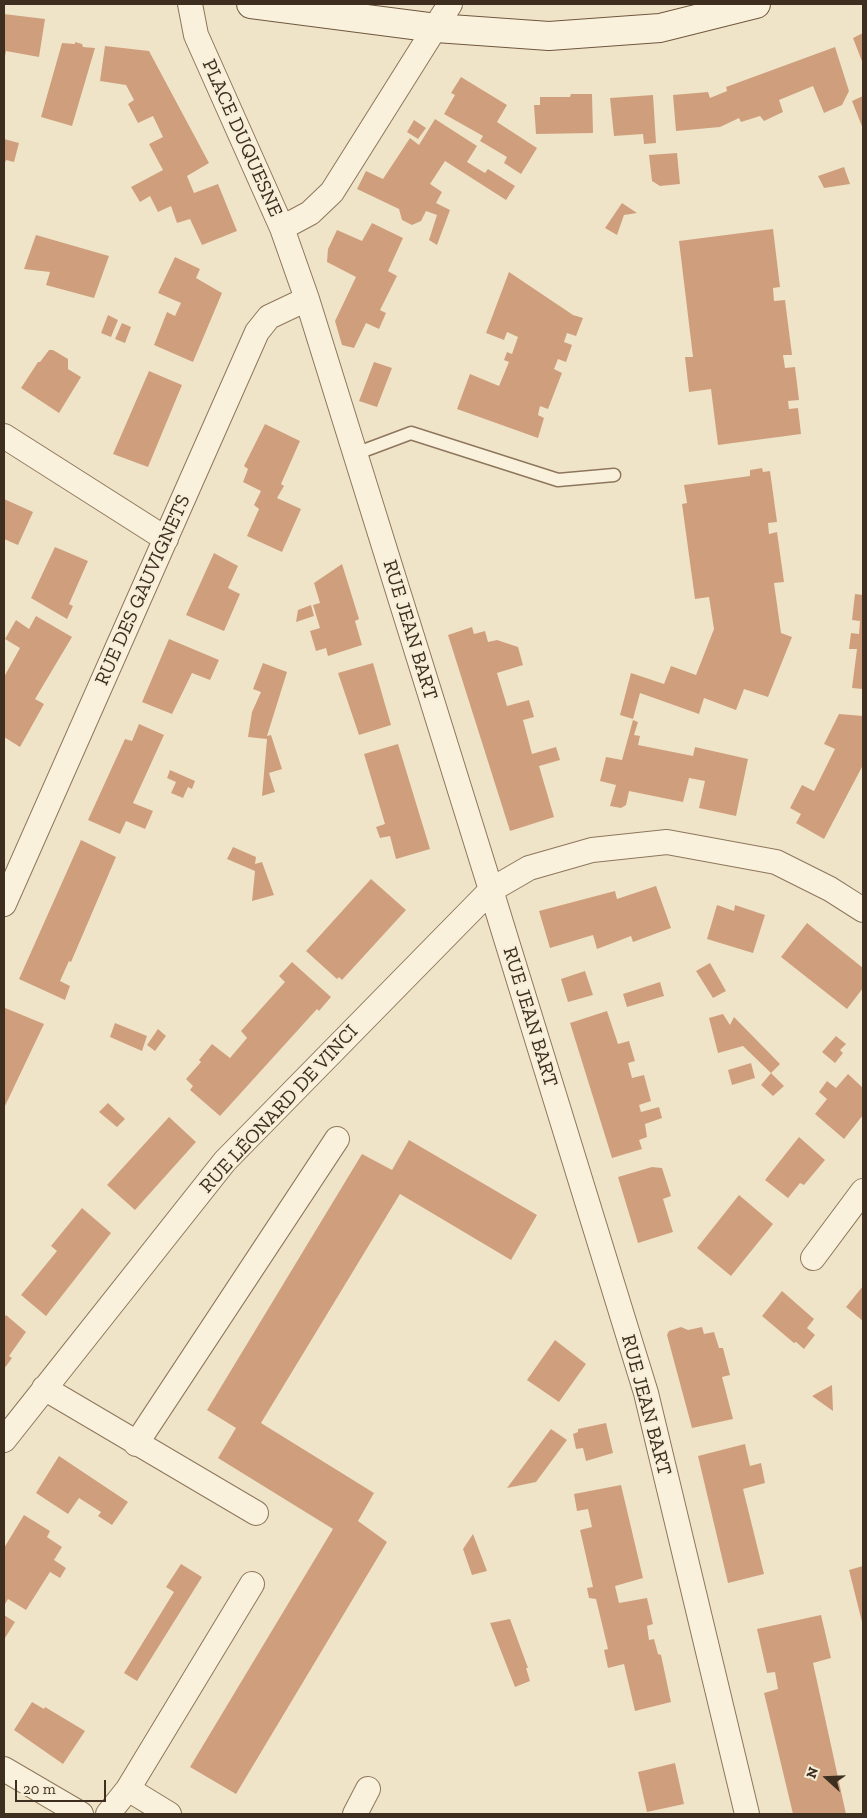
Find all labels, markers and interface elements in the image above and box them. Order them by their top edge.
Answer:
street label: PLACE DUQUESNE [196,56,288,220]
street label: RUE DES GAUVIGNETS [90,491,196,689]
street label: RUE JEAN BART [377,557,443,703]
street label: RUE JEAN BART [497,944,563,1090]
street label: RUE LÉONARD DE VINCI [195,1020,363,1198]
street label: RUE JEAN BART [616,1332,676,1478]
north arrow [802,1753,852,1803]
text: N [803,1765,822,1781]
scale bar [18,1770,109,1802]
text: 20 m [23,1780,56,1798]

